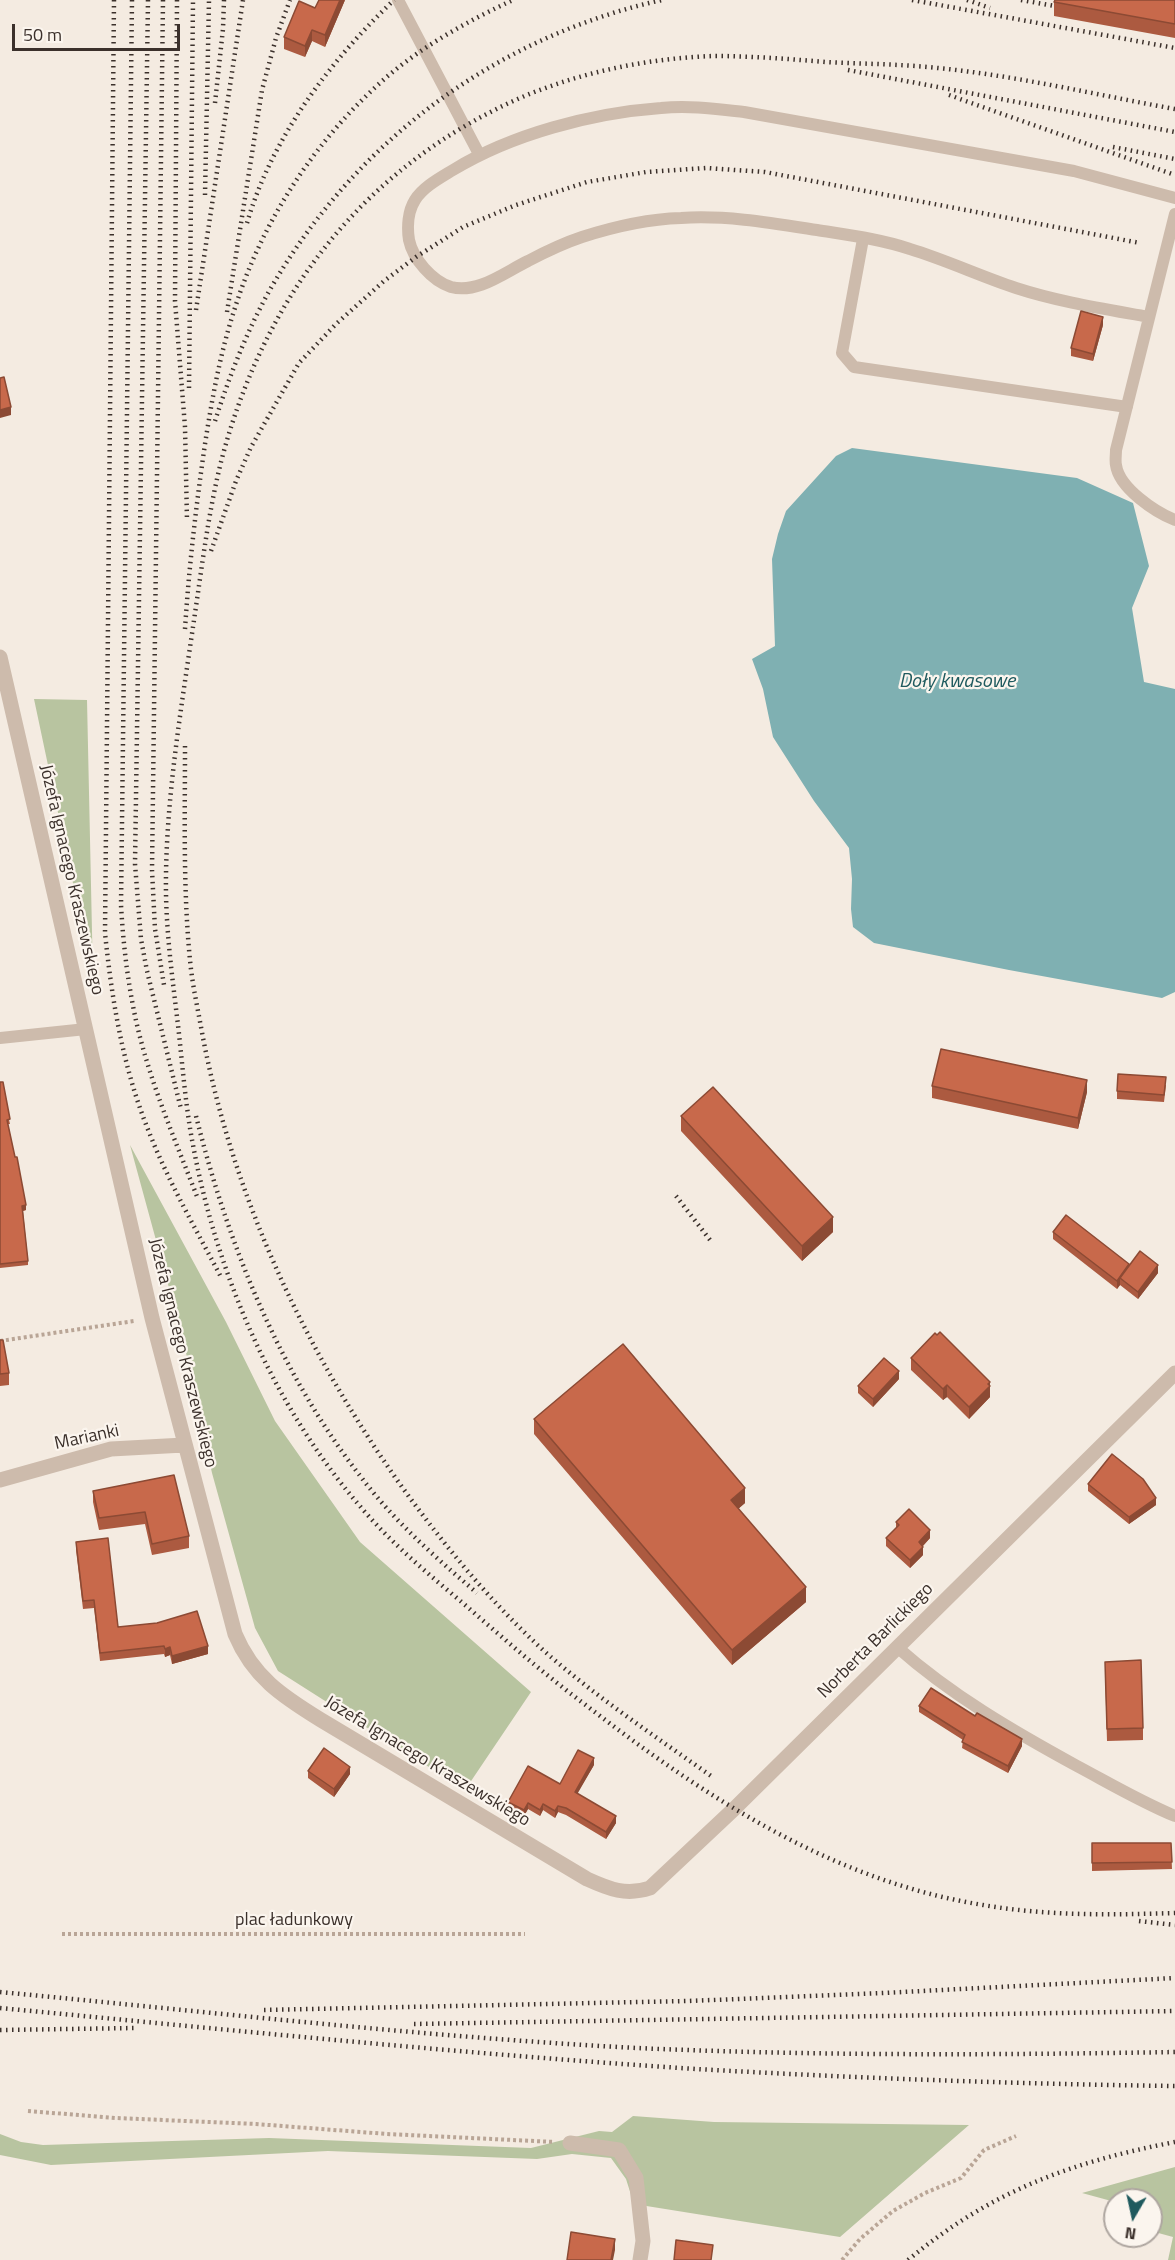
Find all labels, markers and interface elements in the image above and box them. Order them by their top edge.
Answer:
scale bar [15,12,183,50]
text: 50 m [23,21,62,48]
water label: Doły kwasowe [899,670,1015,694]
street label: Józefa Ignacego Kraszewskiego [34,763,108,997]
street label: Józefa Ignacego Kraszewskiego [143,1236,221,1470]
street label: Marianki [53,1421,121,1455]
street label: Norberta Barlickiego [814,1579,938,1703]
street label: Józefa Ignacego Kraszewskiego [320,1692,534,1832]
street label: plac ładunkowy [235,1910,353,1932]
north arrow [1103,2188,1163,2248]
text: N [1123,2221,1138,2247]

